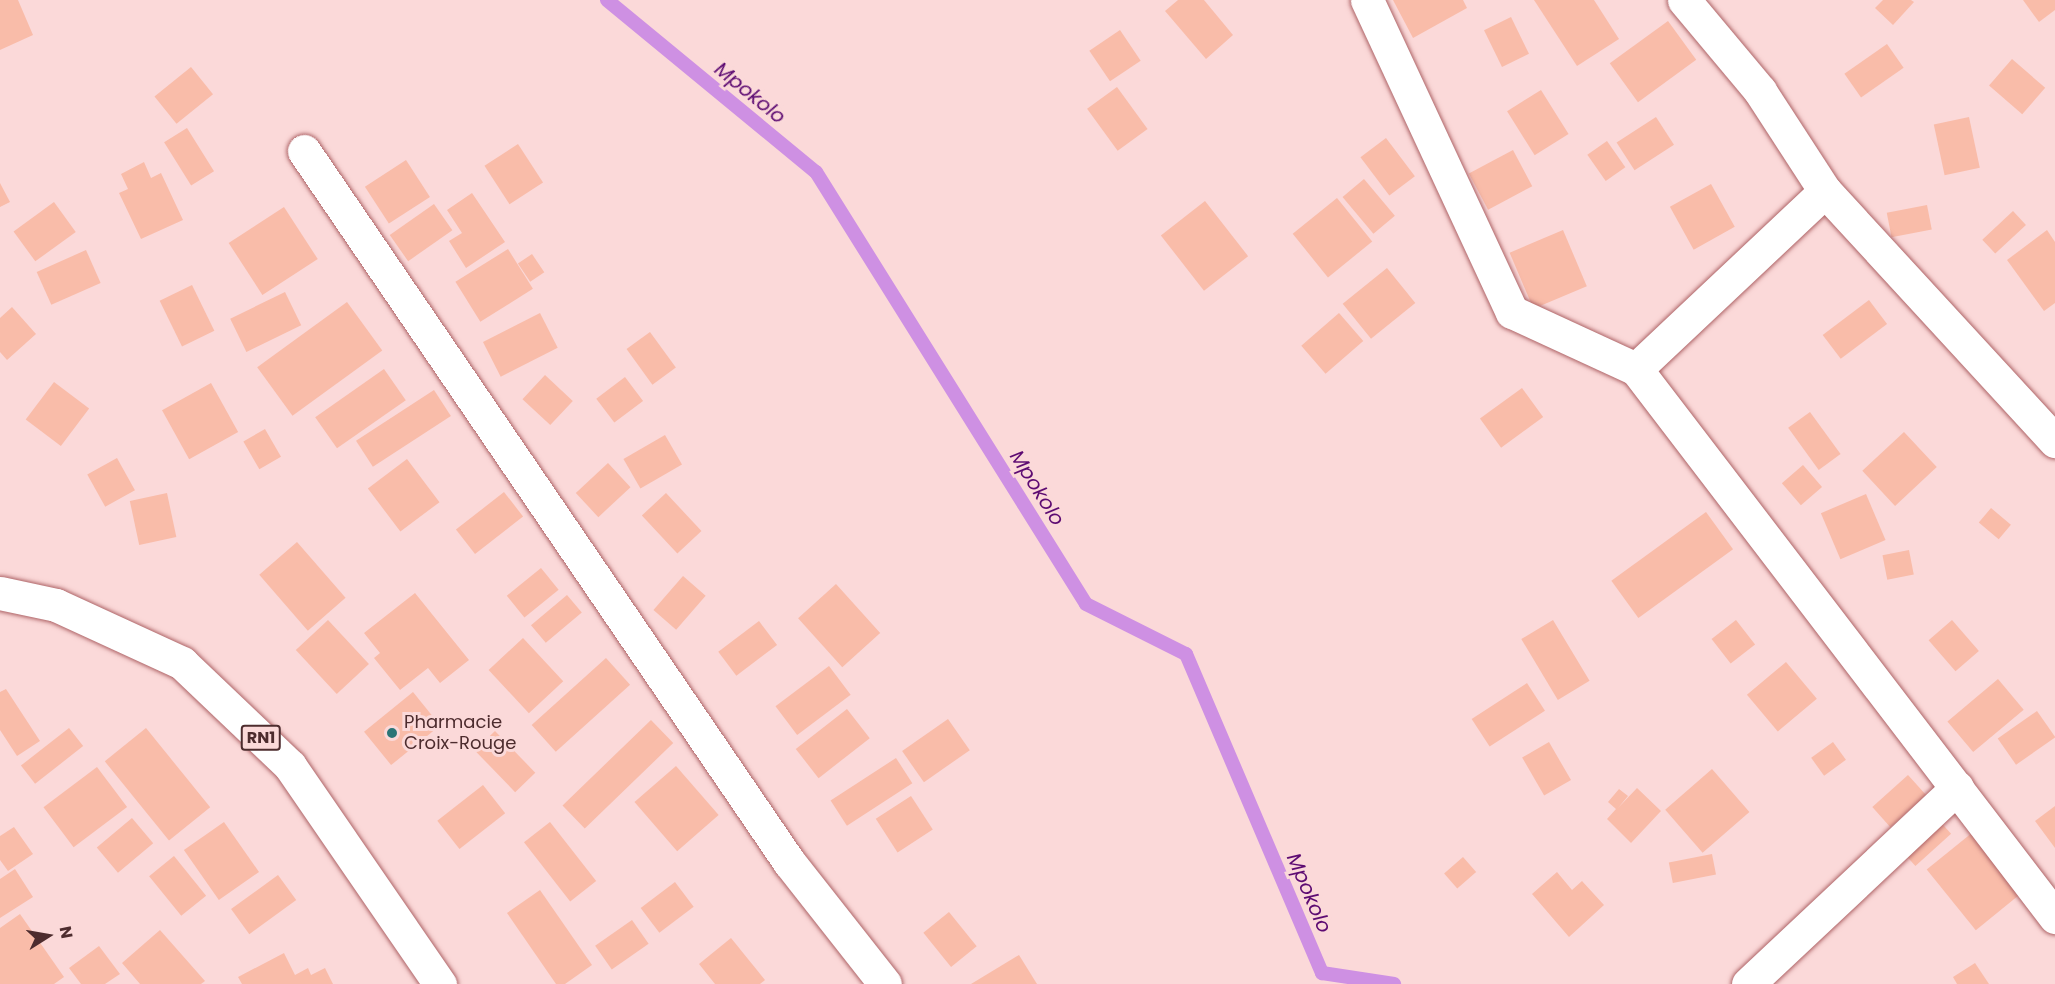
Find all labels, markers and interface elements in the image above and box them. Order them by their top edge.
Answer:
water label: Mpokolo [710,57,790,129]
water label: Mpokolo [1004,446,1070,530]
place label: Pharmacie Croix-Rouge [404,712,516,754]
road number: RN1 [240,725,282,751]
marker: Pharmacie Croix-Rouge [385,726,399,740]
water label: Mpokolo [1281,849,1337,937]
north arrow [18,906,78,966]
text: N [54,924,79,941]

